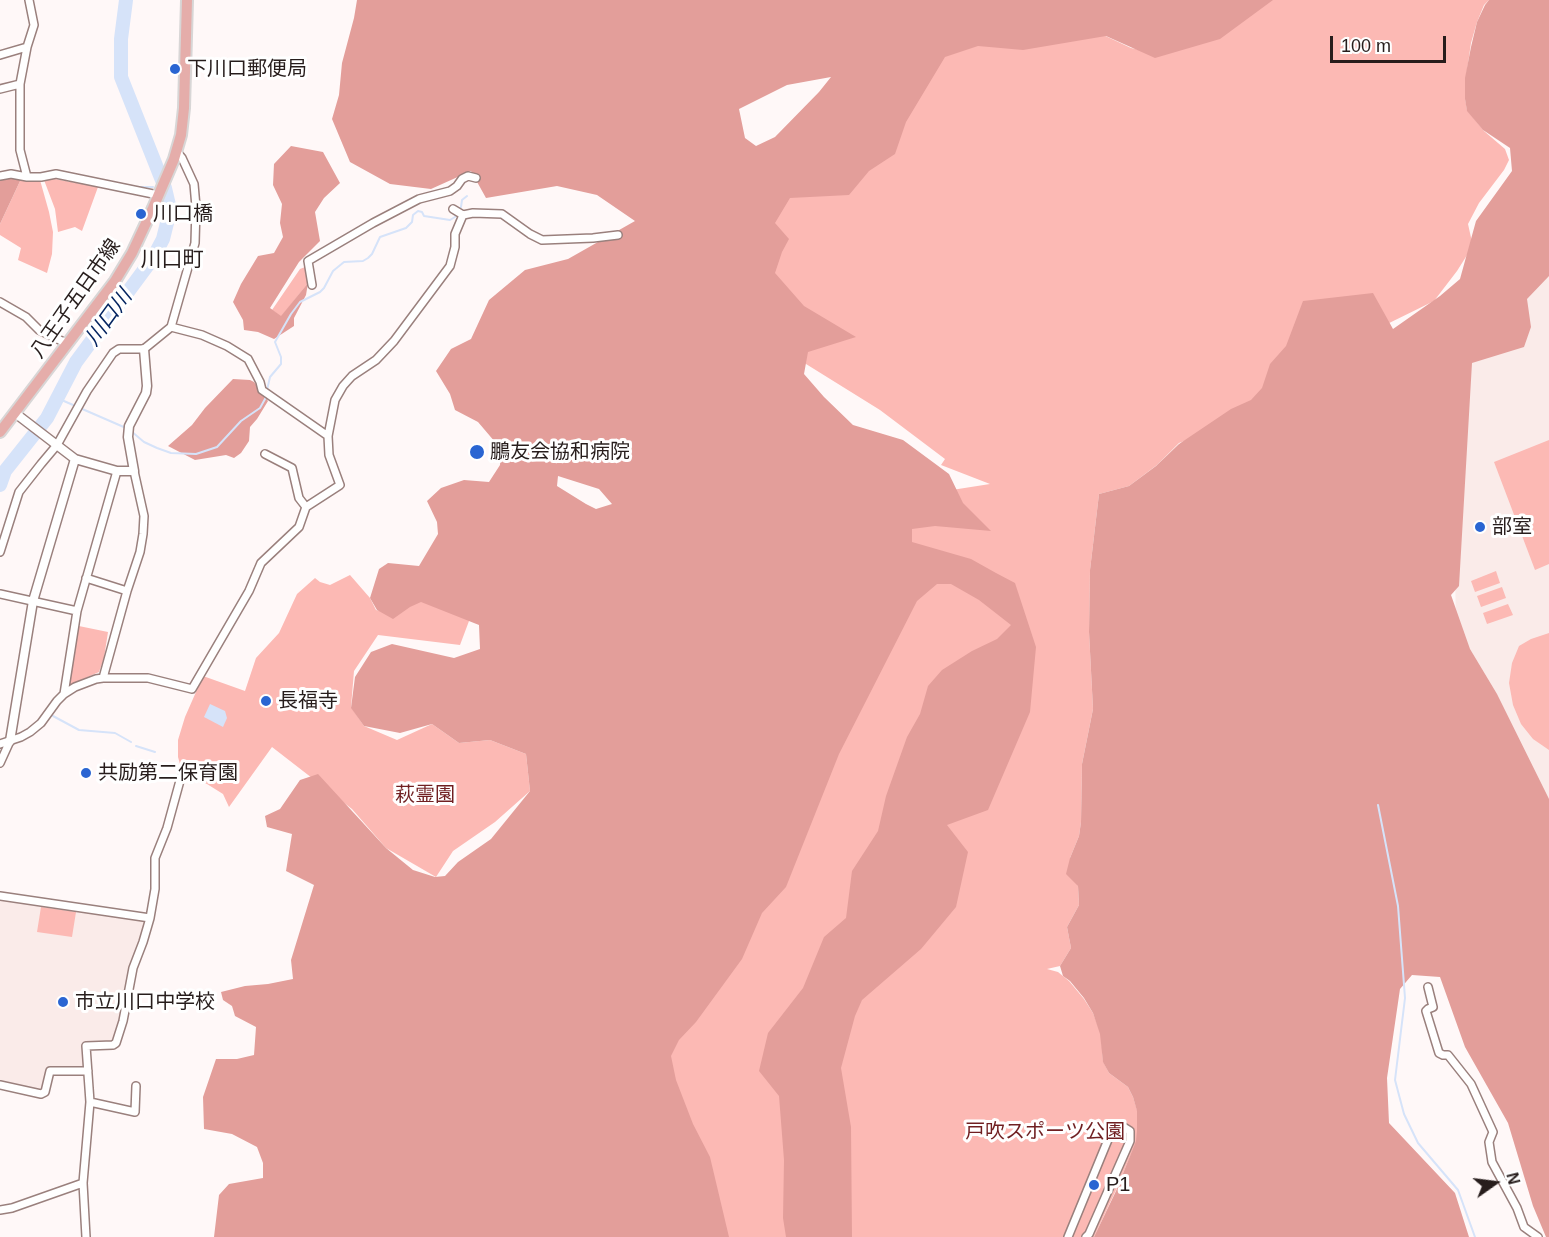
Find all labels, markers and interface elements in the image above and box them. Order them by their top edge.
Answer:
scale bar [1333,24,1448,62]
text: 100 m [1341,36,1391,56]
place label: 下川口郵便局 [187,57,307,81]
marker: 下川口郵便局 [168,62,182,76]
place label: 川口橋 [153,202,213,226]
marker: 川口橋 [134,207,148,221]
street label: 八王子五日市線 [26,235,126,363]
district label: 川口町 [141,247,203,273]
water label: 川口川 [80,285,138,351]
place label: 鵬友会協和病院 [490,440,630,464]
marker: 鵬友会協和病院 [468,443,486,461]
place label: 部室 [1492,515,1532,539]
marker: 部室 [1473,520,1487,534]
place label: 長福寺 [278,689,338,713]
marker: 長福寺 [259,694,273,708]
place label: 共励第二保育園 [98,761,238,785]
marker: 共励第二保育園 [79,766,93,780]
park label: 萩霊園 [395,783,455,807]
place label: 市立川口中学校 [75,990,215,1014]
marker: 市立川口中学校 [56,995,70,1009]
park label: 戸吹スポーツ公園 [965,1120,1125,1144]
north arrow [1465,1153,1525,1213]
text: N [1503,1171,1523,1186]
place label: P1 [1106,1173,1130,1197]
marker: P1 [1087,1178,1101,1192]

